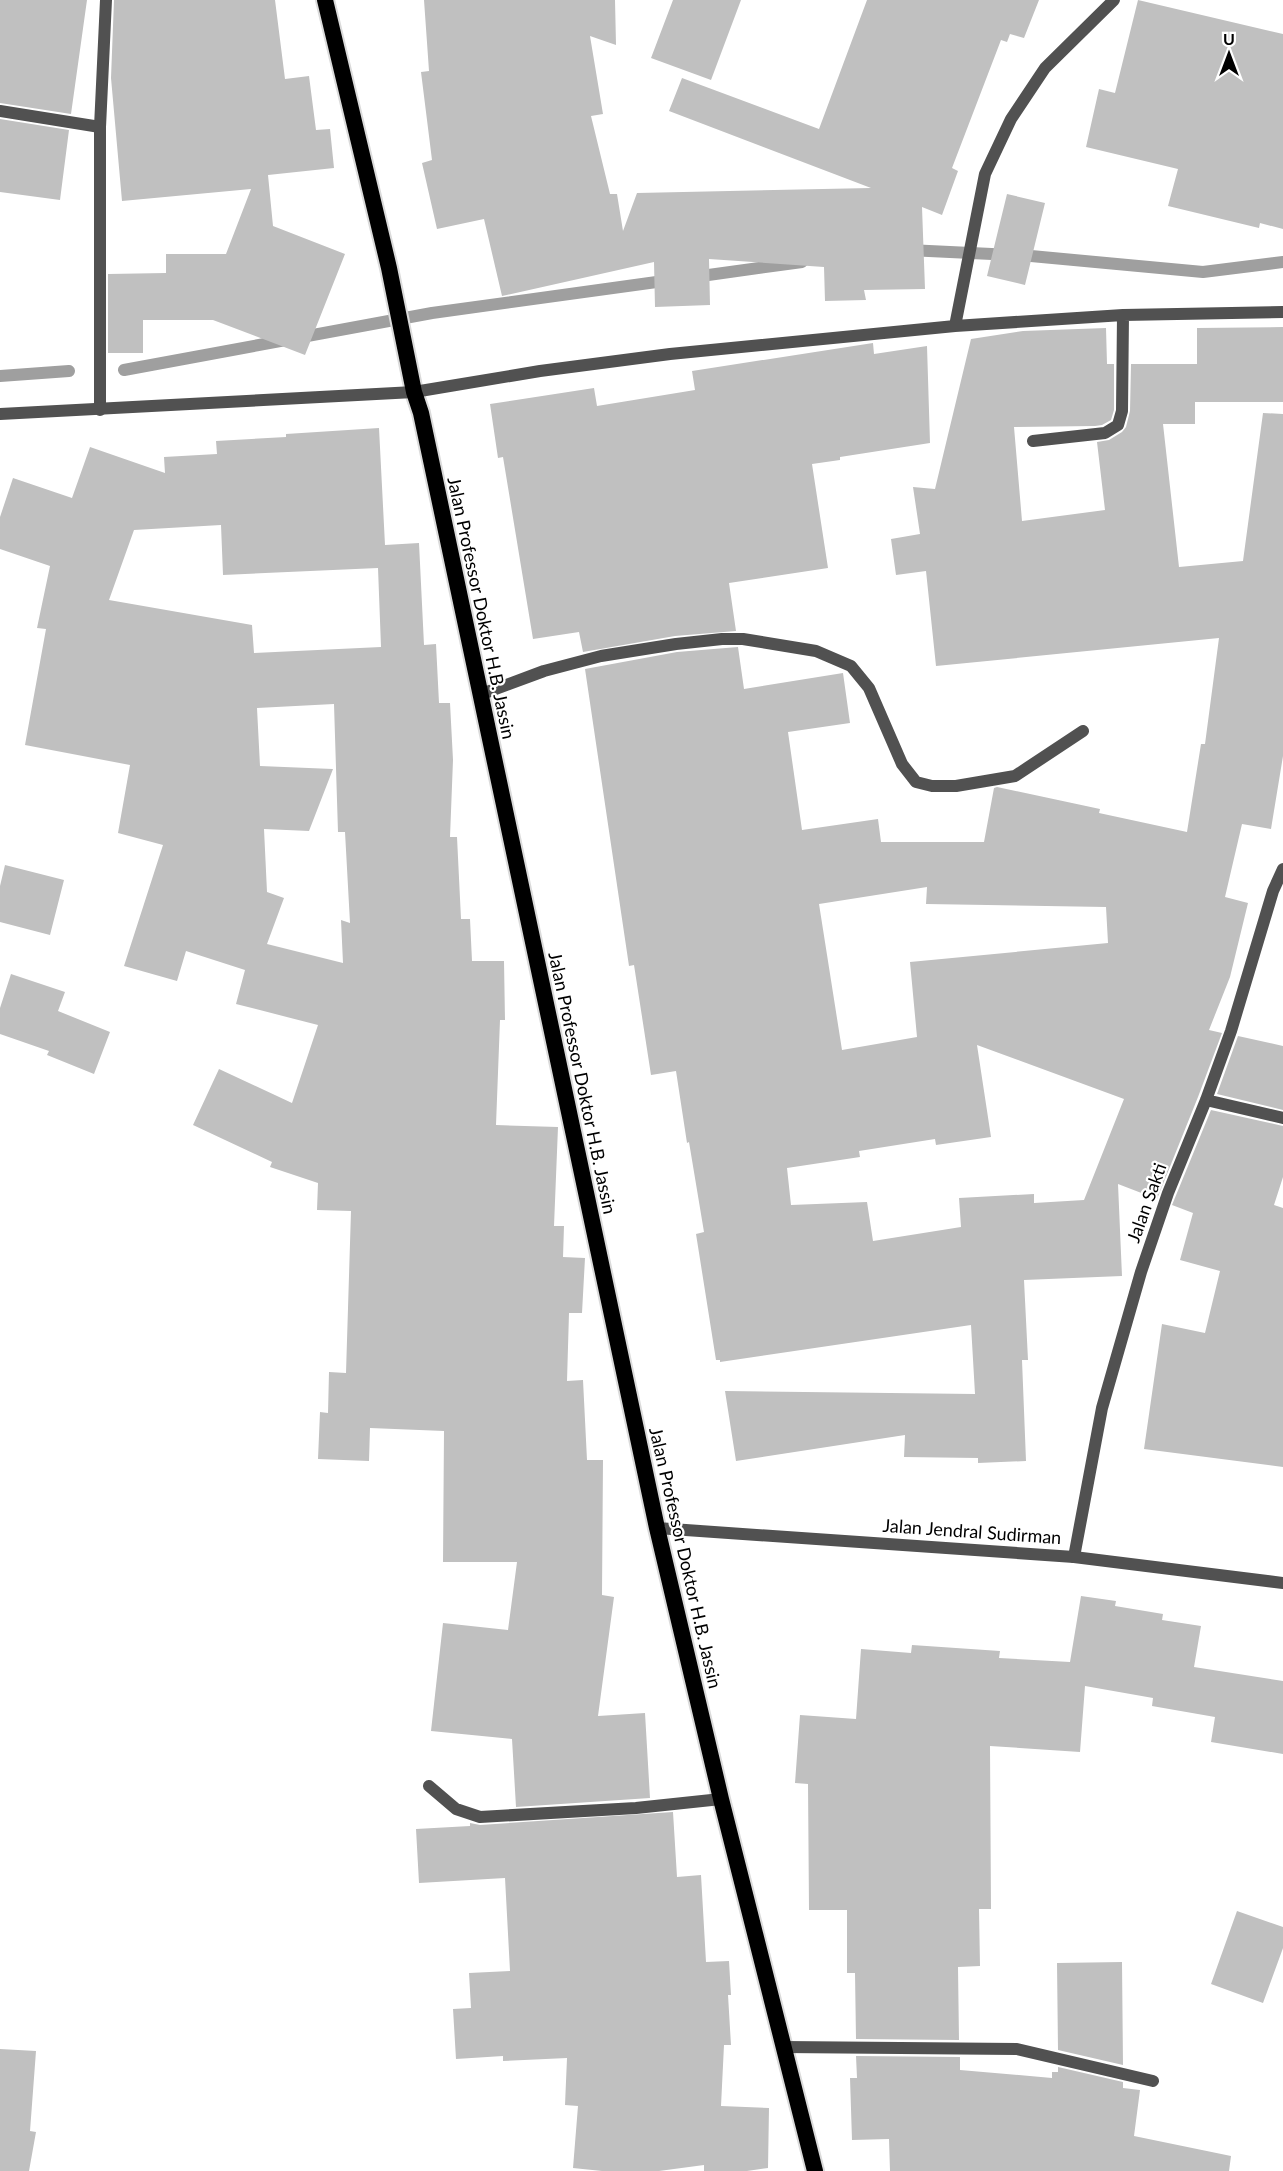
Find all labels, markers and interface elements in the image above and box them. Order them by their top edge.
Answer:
north arrow [1199,24,1259,84]
text: U [1223,29,1235,48]
street label: Jalan Professor Doktor H.B. Jassin [443,475,521,741]
street label: Jalan Professor Doktor H.B. Jassin [544,950,622,1216]
street label: Jalan Sakti [1122,1160,1171,1245]
street label: Jalan Professor Doktor H.B. Jassin [645,1425,727,1691]
street label: Jalan Jendral Sudirman [882,1514,1062,1548]

